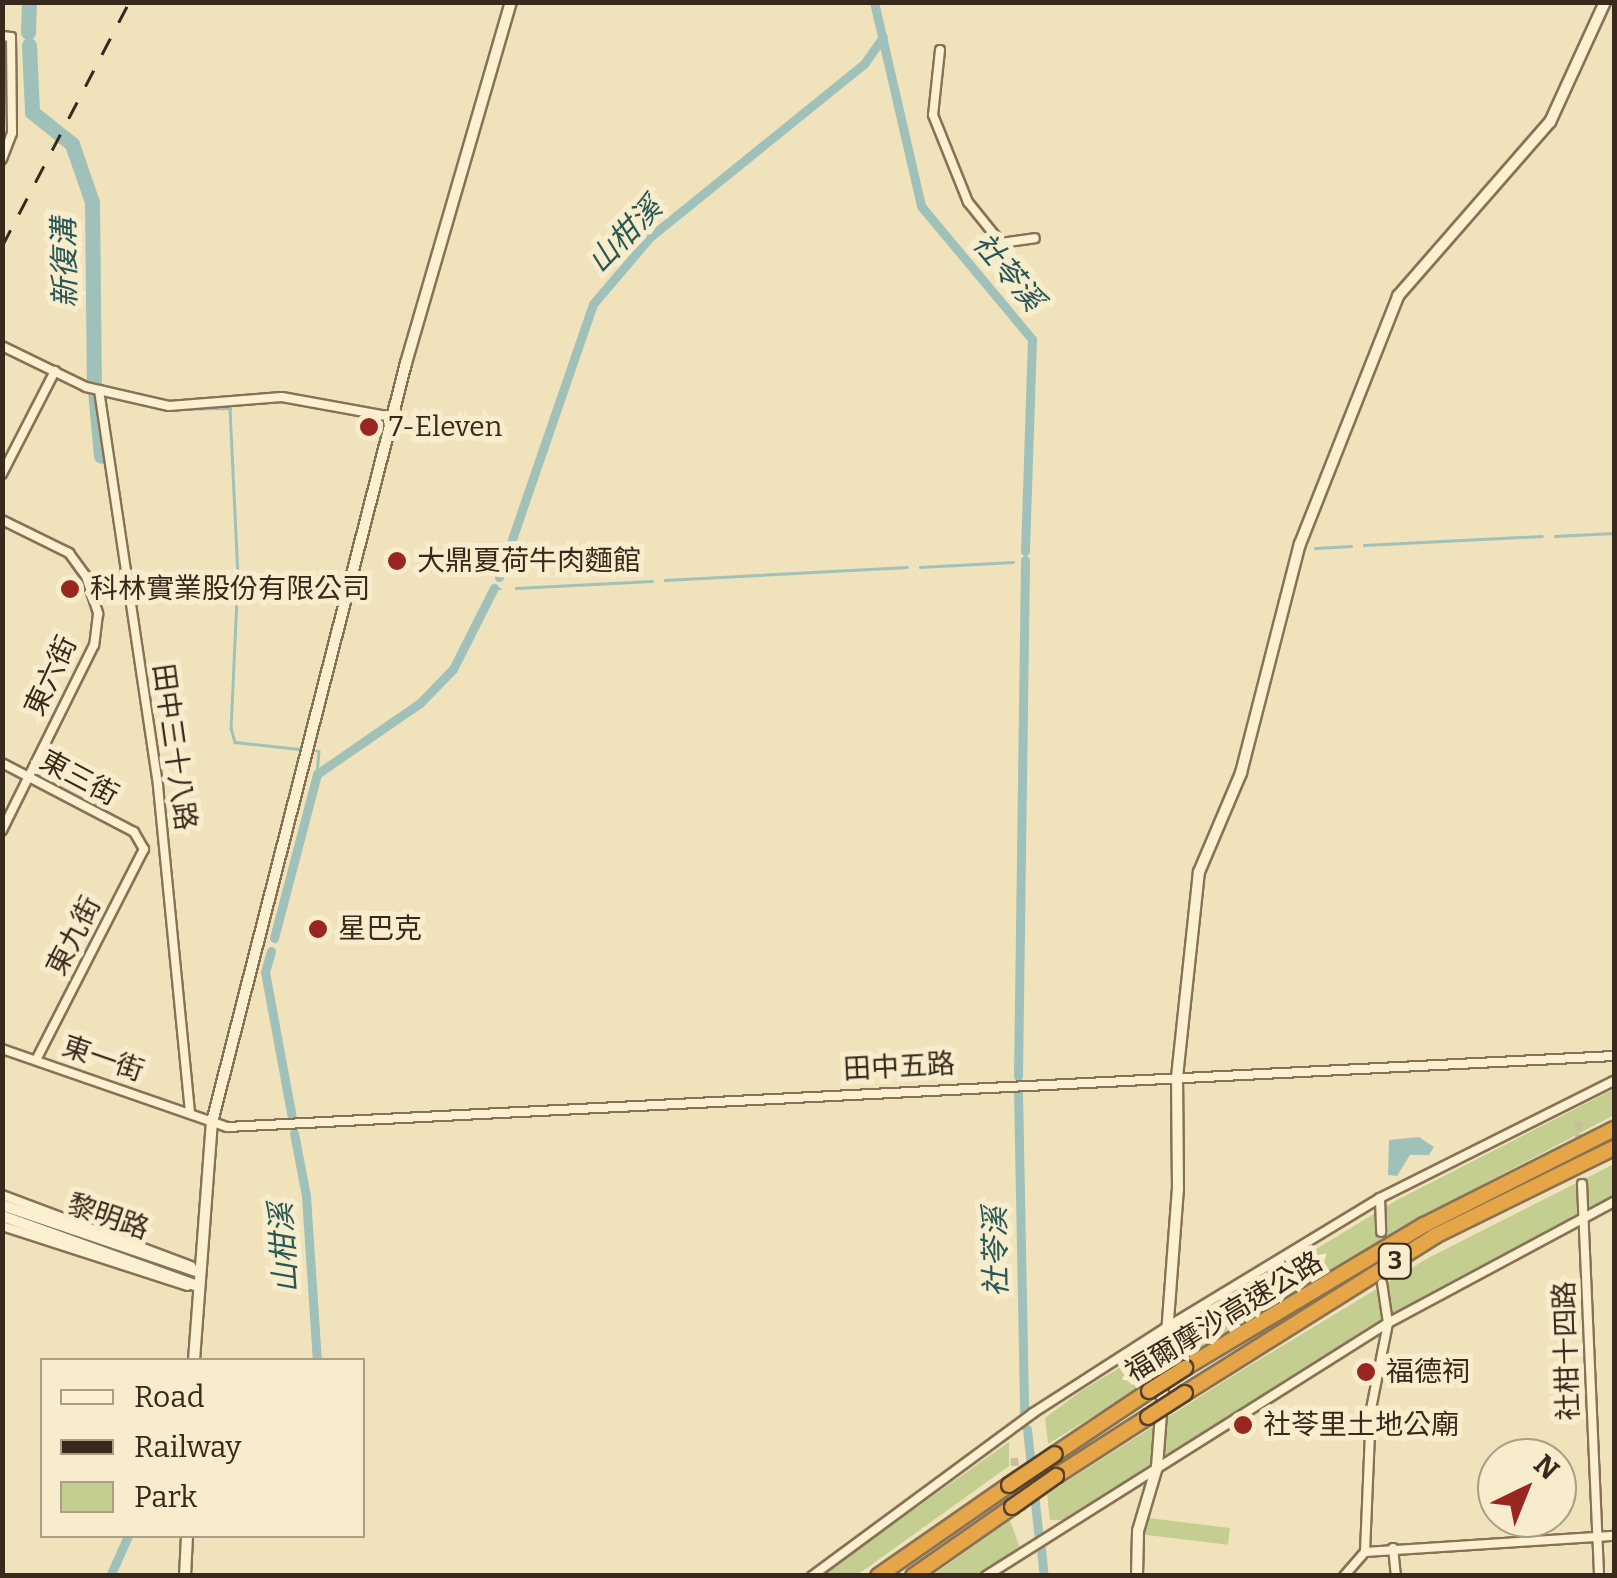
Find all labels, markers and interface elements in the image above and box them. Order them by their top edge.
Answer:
water label: 山柑溪 [581,190,669,280]
water label: 新復溝 [46,218,84,308]
water label: 社苓溪 [965,226,1051,318]
place label: 7-Eleven [389,410,502,444]
marker: 7-Eleven [358,416,380,438]
place label: 大鼎夏荷牛肉麵館 [417,544,641,578]
marker: 大鼎夏荷牛肉麵館 [386,550,408,572]
place label: 科林實業股份有限公司 [90,572,370,606]
marker: 科林實業股份有限公司 [59,578,81,600]
street label: 東六街 [18,631,84,721]
street label: 田中三十八路 [146,661,202,833]
street label: 東三街 [34,743,124,813]
street label: 東九街 [40,891,108,981]
place label: 星巴克 [338,912,422,946]
marker: 星巴克 [307,918,329,940]
street label: 東一街 [58,1029,148,1089]
street label: 田中五路 [842,1047,956,1087]
street label: 黎明路 [63,1187,153,1247]
water label: 山柑溪 [263,1202,305,1294]
water label: 社苓溪 [977,1207,1015,1297]
road number: 3 [1378,1241,1412,1281]
street label: 福爾摩沙高速公路 [1119,1245,1329,1389]
street label: 社柑十四路 [1548,1280,1586,1422]
place label: 福德祠 [1386,1355,1470,1389]
legend [40,1358,365,1538]
marker: 福德祠 [1355,1361,1377,1383]
text: Road [134,1379,205,1415]
place label: 社苓里土地公廟 [1263,1408,1459,1442]
marker: 社苓里土地公廟 [1232,1414,1254,1436]
text: Railway [134,1429,241,1465]
north arrow [1477,1438,1577,1538]
text: N [1527,1448,1566,1487]
text: Park [134,1479,197,1515]

